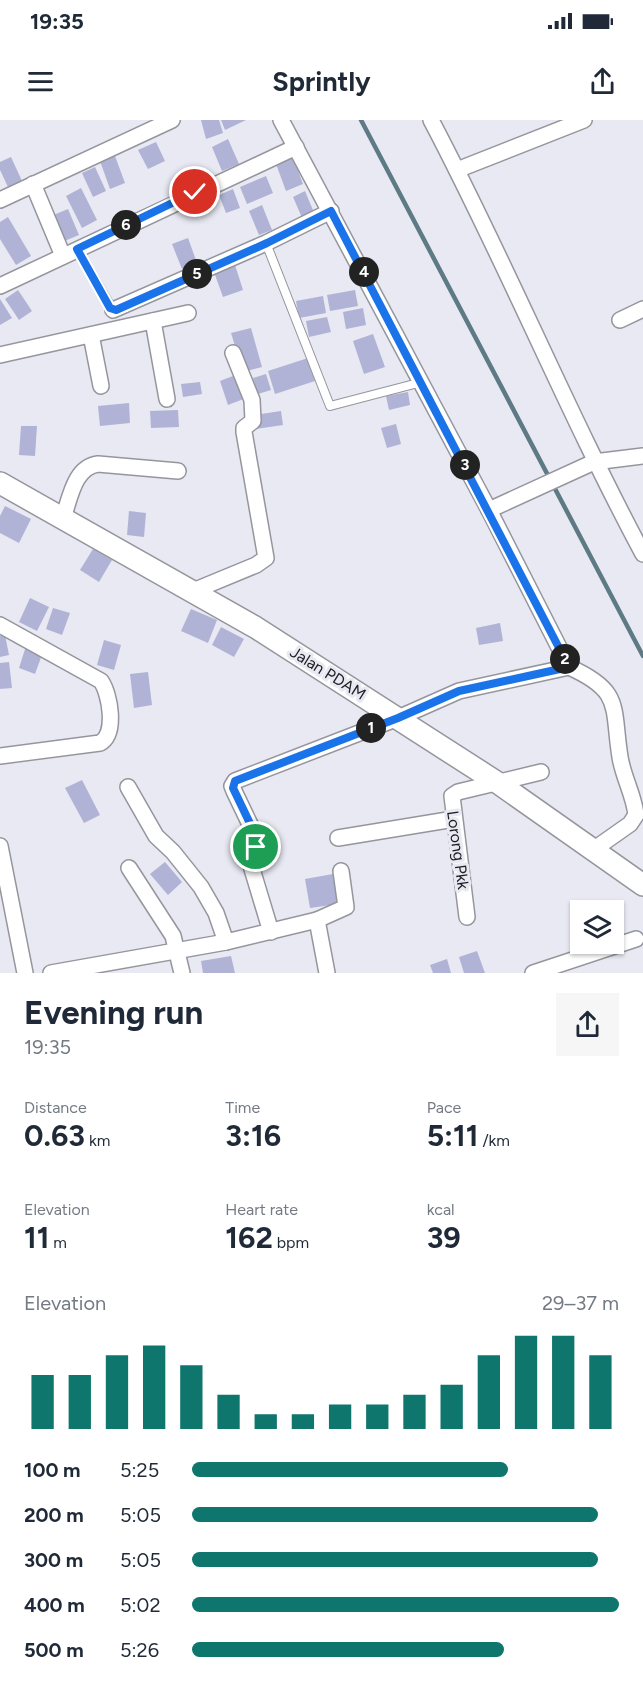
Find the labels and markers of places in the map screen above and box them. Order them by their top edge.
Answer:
pin [169,166,220,217]
pin: 6 [111,210,141,240]
pin: 4 [349,257,379,287]
pin: 5 [182,259,212,289]
pin: 3 [450,450,480,480]
pin: 2 [550,644,580,674]
pin: 1 [356,713,386,743]
pin [230,821,281,872]

